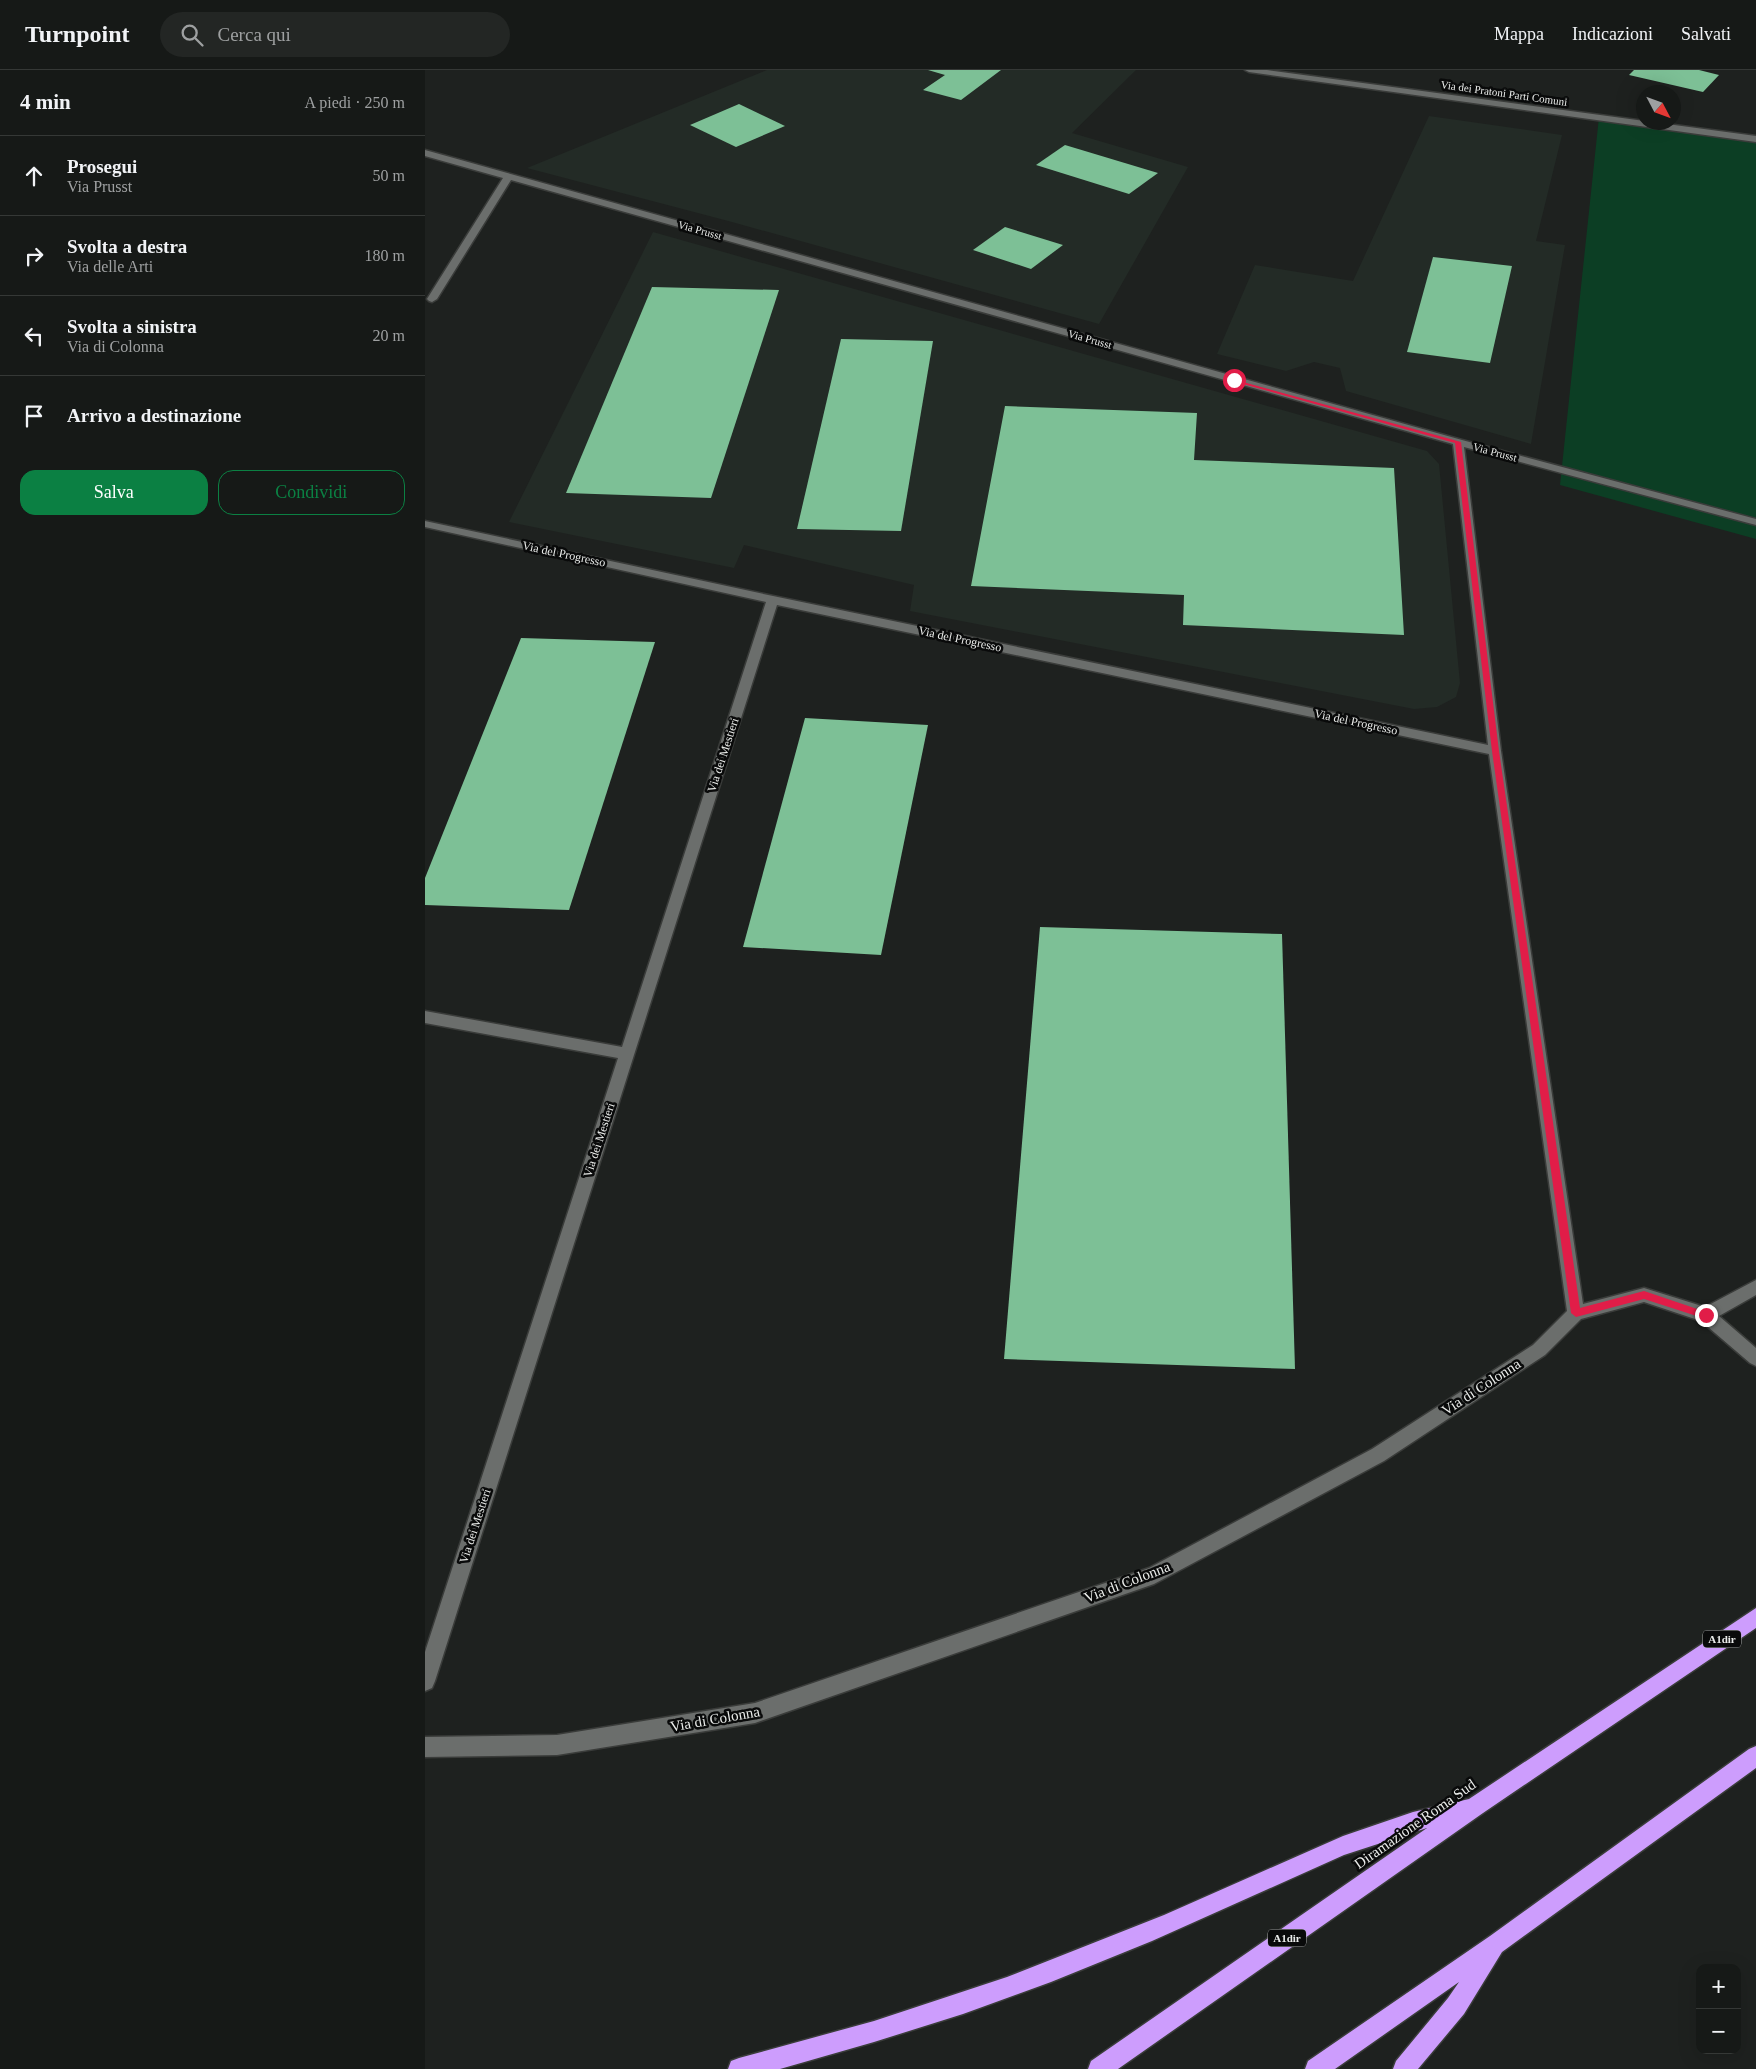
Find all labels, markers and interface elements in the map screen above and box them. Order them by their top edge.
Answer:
search box [160,12,510,57]
text: Turnpoint [25,21,130,47]
icon: search [178,21,206,49]
text: Cerca qui [218,24,291,45]
text: Mappa [1494,24,1544,44]
text: Indicazioni [1572,24,1653,44]
text: Salvati [1681,24,1731,44]
street label: Via dei Pratoni Parti Comuni [1440,78,1568,108]
north arrow [1636,85,1681,130]
text: 4 min [20,90,71,114]
text: A piedi · 250 m [305,94,405,111]
text: Prosegui [67,156,137,177]
icon: ahead [20,162,48,190]
text: 50 m [373,167,405,184]
text: Via Prusst [67,178,132,195]
street label: Via Prusst [677,218,723,242]
text: Svolta a destra [67,236,187,257]
icon: right [20,242,48,270]
text: 180 m [365,247,405,264]
text: Via delle Arti [67,258,153,275]
text: Svolta a sinistra [67,316,197,337]
icon: left [20,322,48,350]
text: 20 m [373,327,405,344]
street label: Via Prusst [1067,327,1113,351]
text: Via di Colonna [67,338,164,355]
route start [1223,369,1246,392]
icon: arrive [20,402,48,430]
text: Arrivo a destinazione [67,405,241,426]
street label: Via Prusst [1472,440,1518,464]
button: Salva [20,470,208,515]
button: Condividi [218,470,405,515]
street label: Via del Progresso [521,538,607,570]
street label: Via del Progresso [917,623,1003,655]
street label: Via del Progresso [1313,706,1399,738]
street label: Via dei Mestieri [704,715,742,794]
street label: Via dei Mestieri [580,1100,618,1179]
route end [1695,1304,1718,1327]
street label: Via di Colonna [1439,1355,1524,1418]
street label: Via dei Mestieri [456,1486,494,1565]
street label: Via di Colonna [1082,1558,1173,1606]
road number: A1dir [1703,1630,1741,1648]
street label: Via di Colonna [669,1703,761,1735]
street label: Diramazione Roma Sud [1351,1776,1479,1872]
road number: A1dir [1268,1930,1306,1946]
map controls [1696,1964,1741,2054]
button: + [1696,1964,1741,2009]
button: − [1696,2009,1741,2054]

